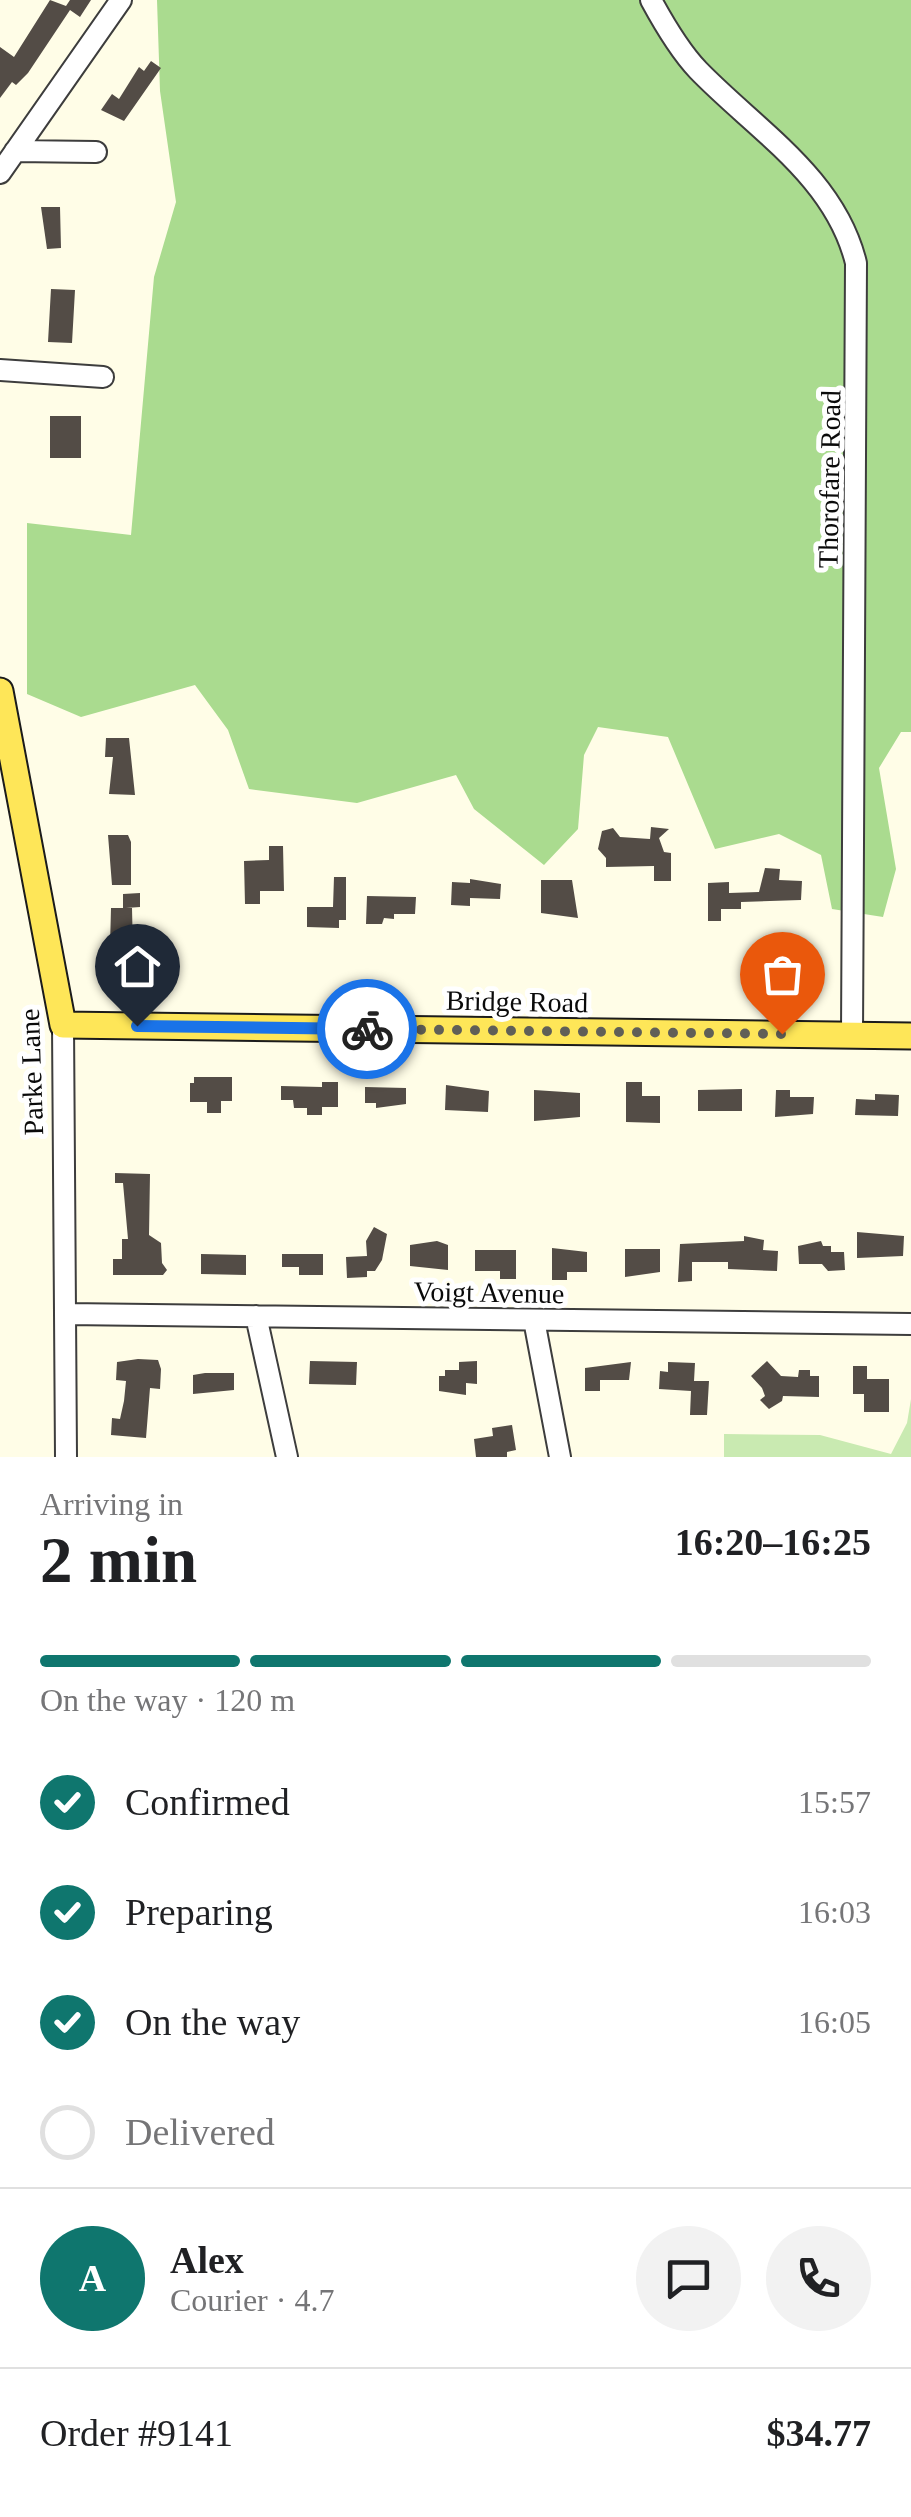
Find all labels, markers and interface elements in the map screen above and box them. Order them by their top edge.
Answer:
street label: Thorofare Road [812,390,847,568]
pin [95,924,180,1027]
pin [740,932,825,1035]
icon: home [110,939,165,994]
icon: bag [755,947,810,1002]
courier [317,979,417,1079]
street label: Bridge Road [446,985,588,1018]
icon: bike [340,1002,395,1057]
street label: Parke Lane [14,1008,49,1136]
street label: Voigt Avenue [413,1276,565,1309]
text: Arriving in [40,1486,183,1522]
text: 16:20–16:25 [675,1521,871,1563]
text: 2 min [40,1524,197,1596]
text: On the way · 120 m [40,1682,295,1718]
icon: check [40,1775,95,1830]
text: Confirmed [125,1781,290,1823]
text: 15:57 [798,1784,871,1820]
icon: check [40,1885,95,1940]
text: Preparing [125,1891,273,1933]
text: 16:03 [798,1894,871,1930]
icon: check [40,1995,95,2050]
text: On the way [125,2001,300,2043]
text: 16:05 [798,2004,871,2040]
text: Delivered [125,2111,275,2153]
button: chat [636,2226,741,2331]
button: phone [766,2226,871,2331]
text: Alex [170,2239,244,2281]
text: A [79,2257,106,2299]
text: Courier · 4.7 [170,2282,334,2318]
text: Order #9141 [40,2412,233,2454]
text: $34.77 [767,2412,871,2454]

